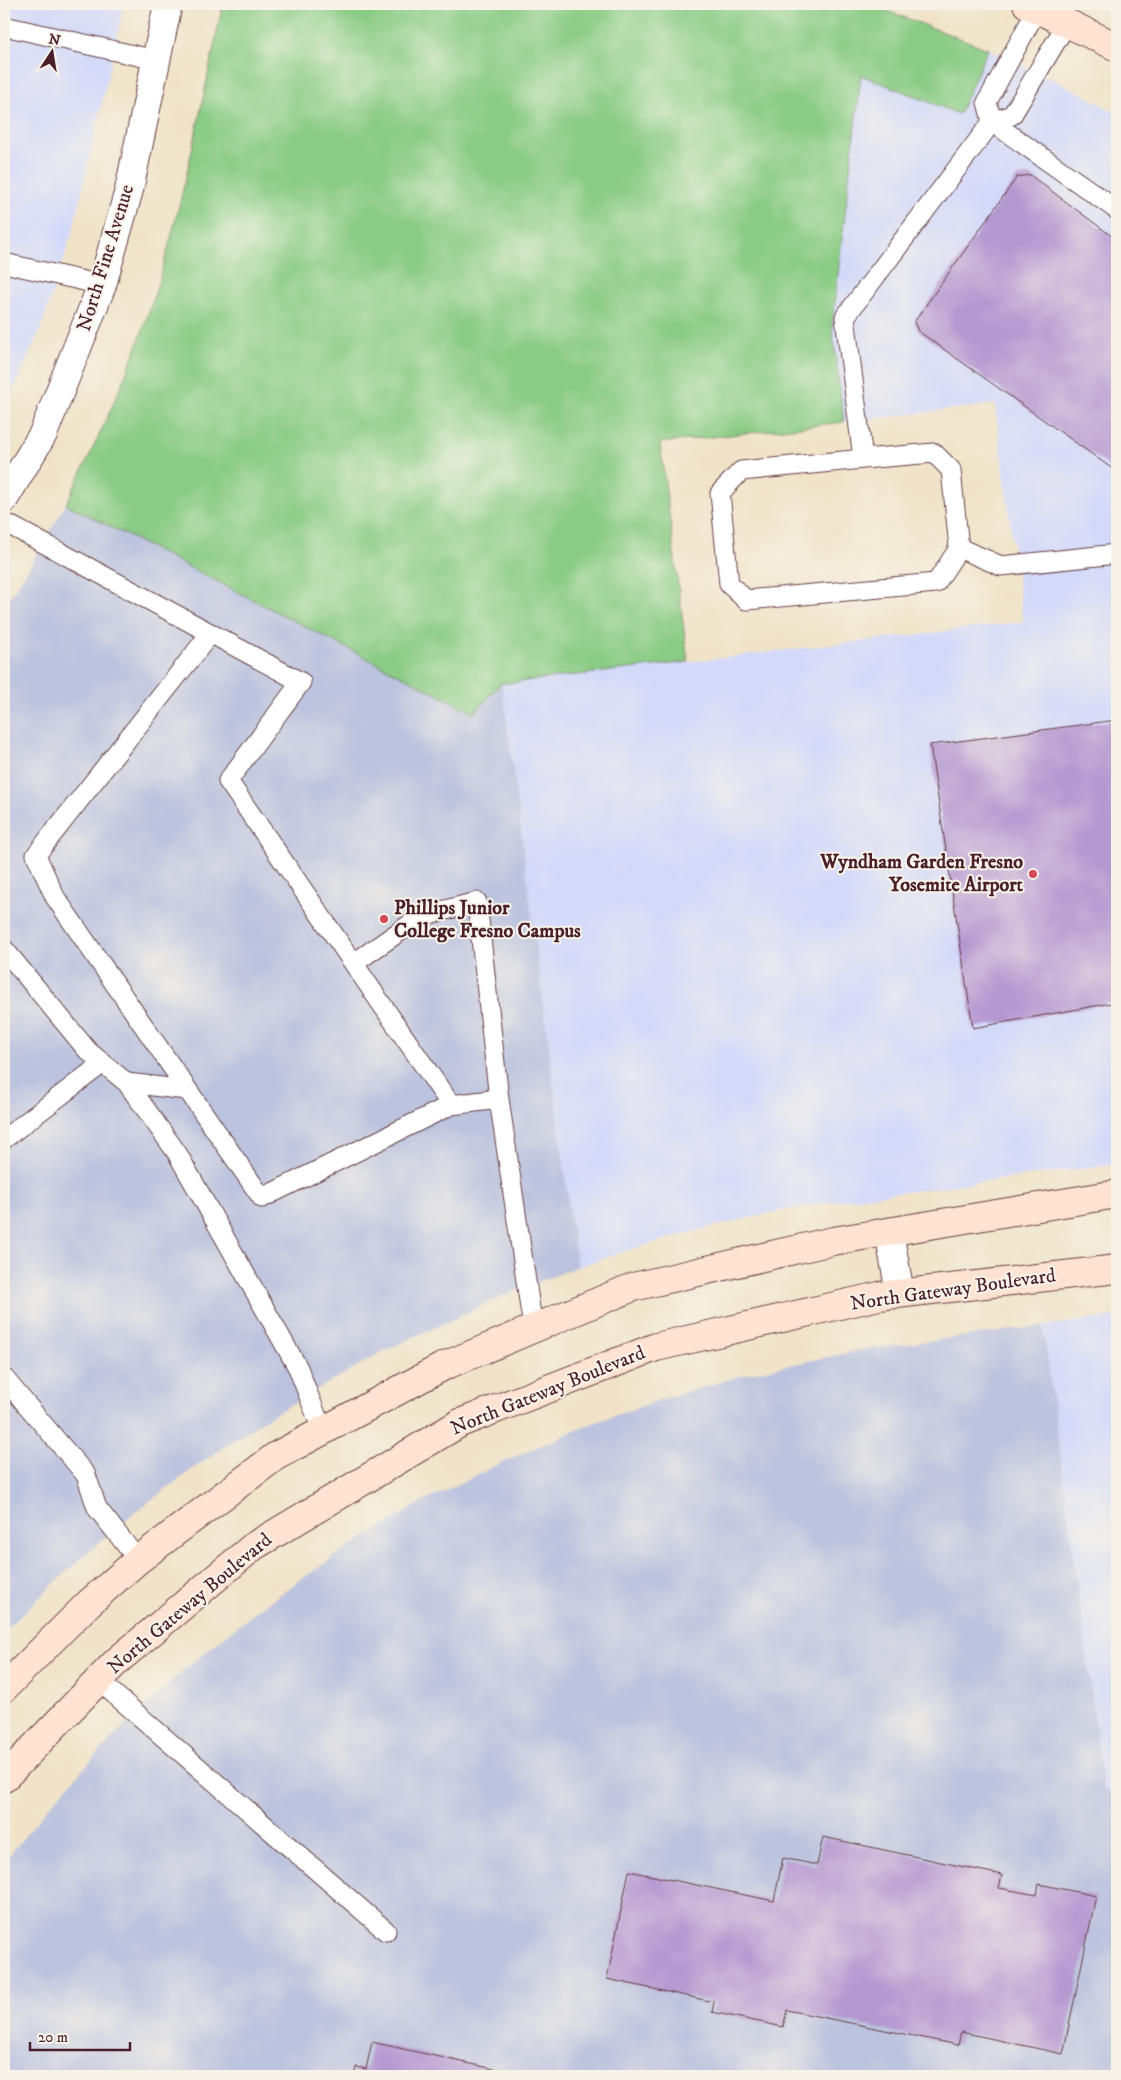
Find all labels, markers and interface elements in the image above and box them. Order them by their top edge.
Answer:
north arrow [28,28,78,78]
text: N [47,30,62,50]
street label: North Fine Avenue [72,182,140,334]
place label: Wyndham Garden Fresno Yosemite Airport [819,850,1024,898]
marker: Wyndham Garden Fresno Yosemite Airport [1027,868,1039,880]
place label: Phillips Junior College Fresno Campus [394,896,581,944]
marker: Phillips Junior College Fresno Campus [378,913,390,925]
street label: North Gateway Boulevard [849,1263,1057,1317]
street label: North Gateway Boulevard [447,1341,649,1441]
street label: North Gateway Boulevard [103,1528,277,1680]
scale bar [30,2020,130,2052]
text: 20 m [38,2028,68,2047]

